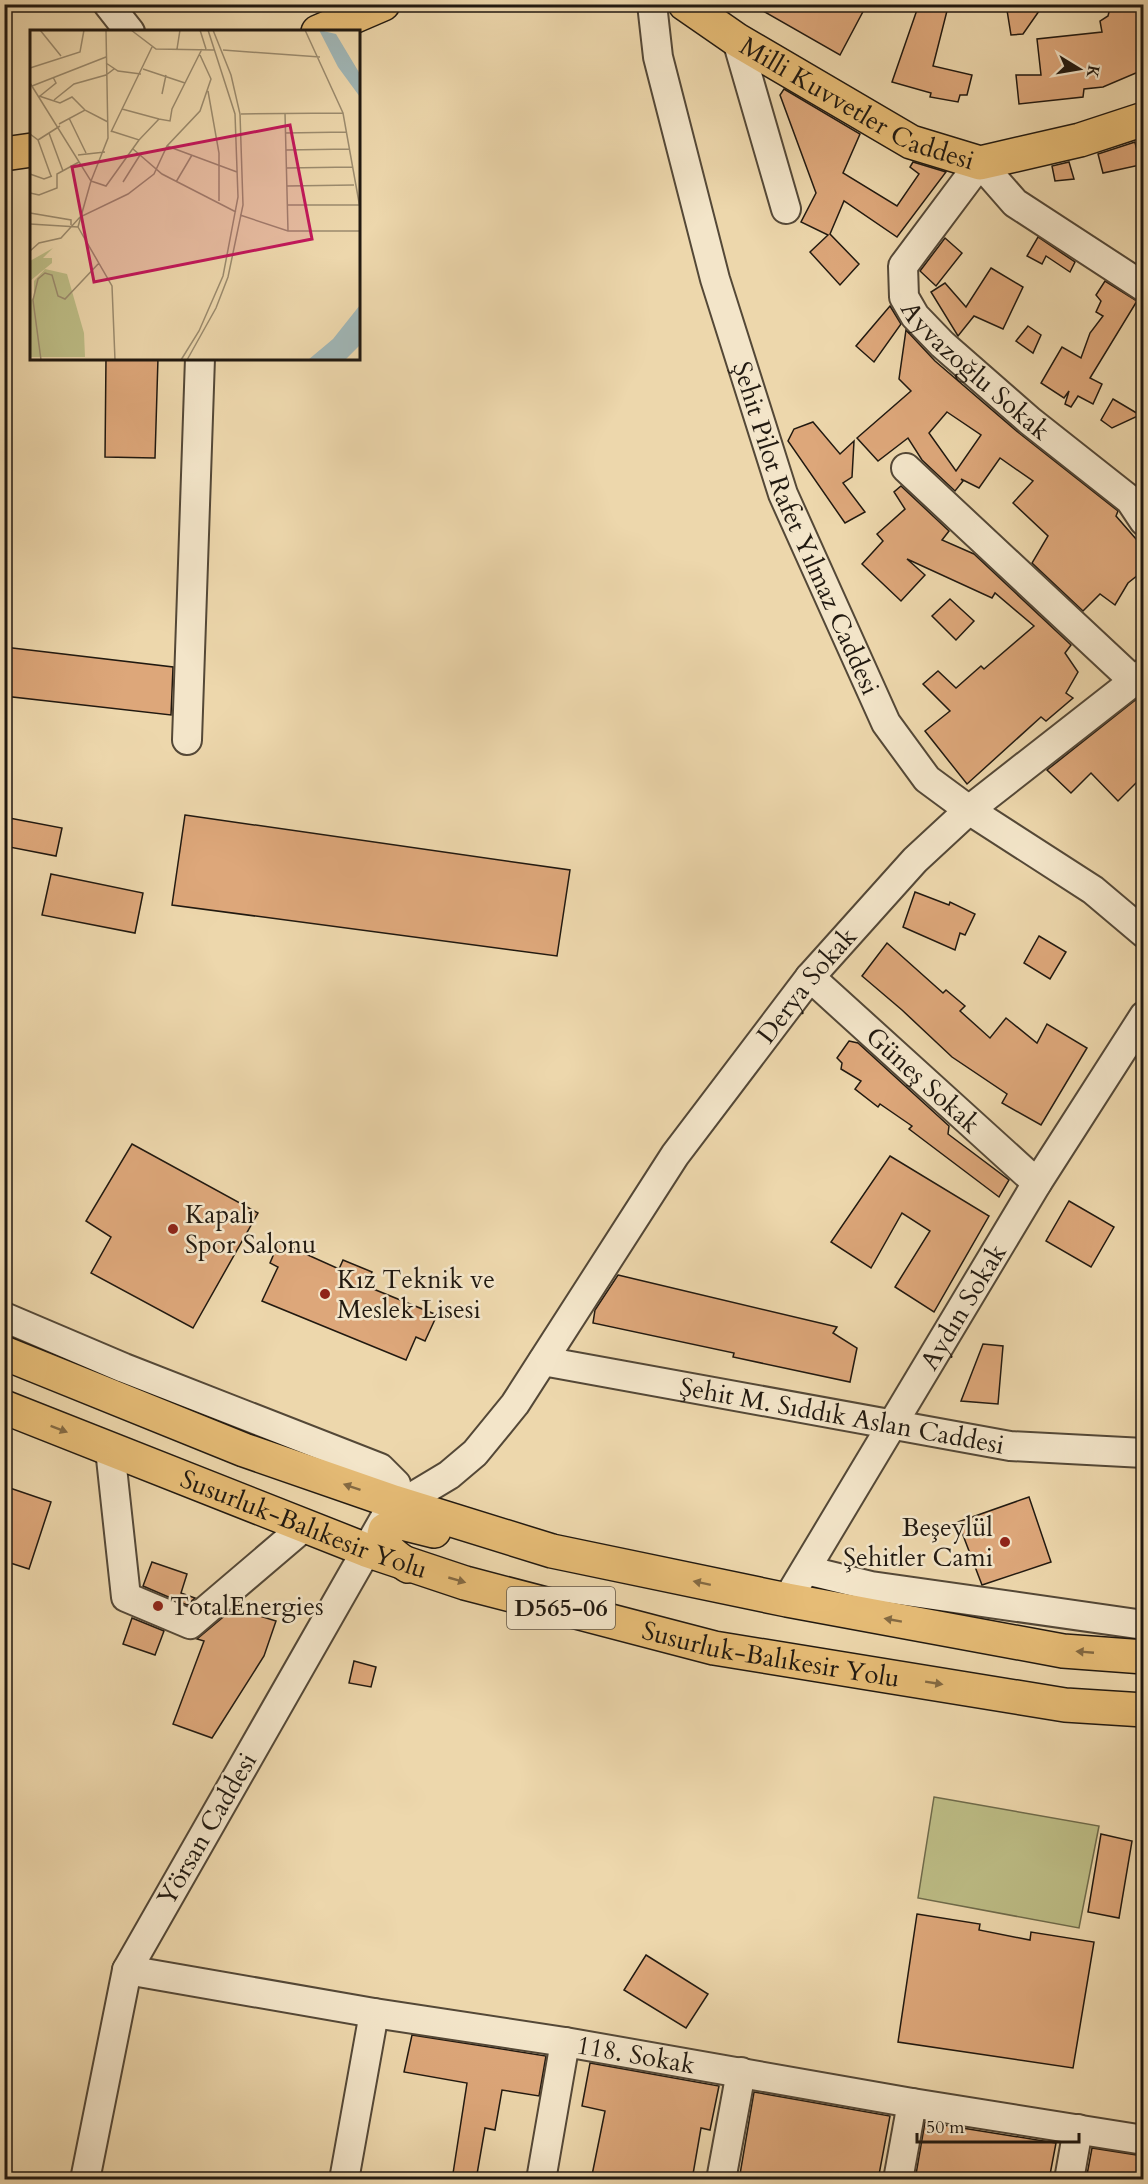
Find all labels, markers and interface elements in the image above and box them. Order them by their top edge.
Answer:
street label: Milli Kuvvetler Caddesi [734,28,979,178]
inset map [30,30,360,360]
north arrow [1049,39,1109,99]
text: K [1081,63,1105,80]
street label: Ayvazoğlu Sokak [893,295,1057,448]
street label: Şehit Pilot Rafet Yılmaz Caddesi [725,357,888,700]
street label: Derya Sokak [748,919,864,1050]
street label: Güneş Sokak [858,1019,988,1141]
place label: Kapalı Spor Salonu [185,1197,316,1262]
marker: Kapalı Spor Salonu [166,1222,180,1236]
street label: Aydın Sokak [912,1237,1014,1376]
place label: Kız Teknik ve Meslek Lisesi [337,1262,495,1327]
marker: Kız Teknik ve Meslek Lisesi [318,1287,332,1301]
street label: Şehit M. Sıddık Aslan Caddesi [677,1369,1007,1462]
one-way arrow [50,1424,68,1434]
street label: Susurluk-Balıkesir Yolu [175,1461,432,1587]
one-way arrow [343,1482,361,1492]
place label: Beşeylül Şehitler Cami [843,1510,993,1575]
marker: Beşeylül Şehitler Cami [998,1535,1012,1549]
one-way arrow [448,1576,466,1585]
one-way arrow [692,1577,711,1587]
road number: D565-06 [507,1587,615,1629]
place label: TotalEnergies [170,1589,324,1624]
marker: TotalEnergies [151,1599,165,1613]
street label: Susurluk-Balıkesir Yolu [638,1612,902,1695]
one-way arrow [883,1615,902,1624]
one-way arrow [1076,1648,1095,1657]
one-way arrow [925,1679,944,1688]
street label: Yörsan Caddesi [149,1746,265,1912]
street label: 118. Sokak [574,2027,698,2082]
scale bar [917,2106,1079,2144]
text: 50 m [926,2115,965,2140]

